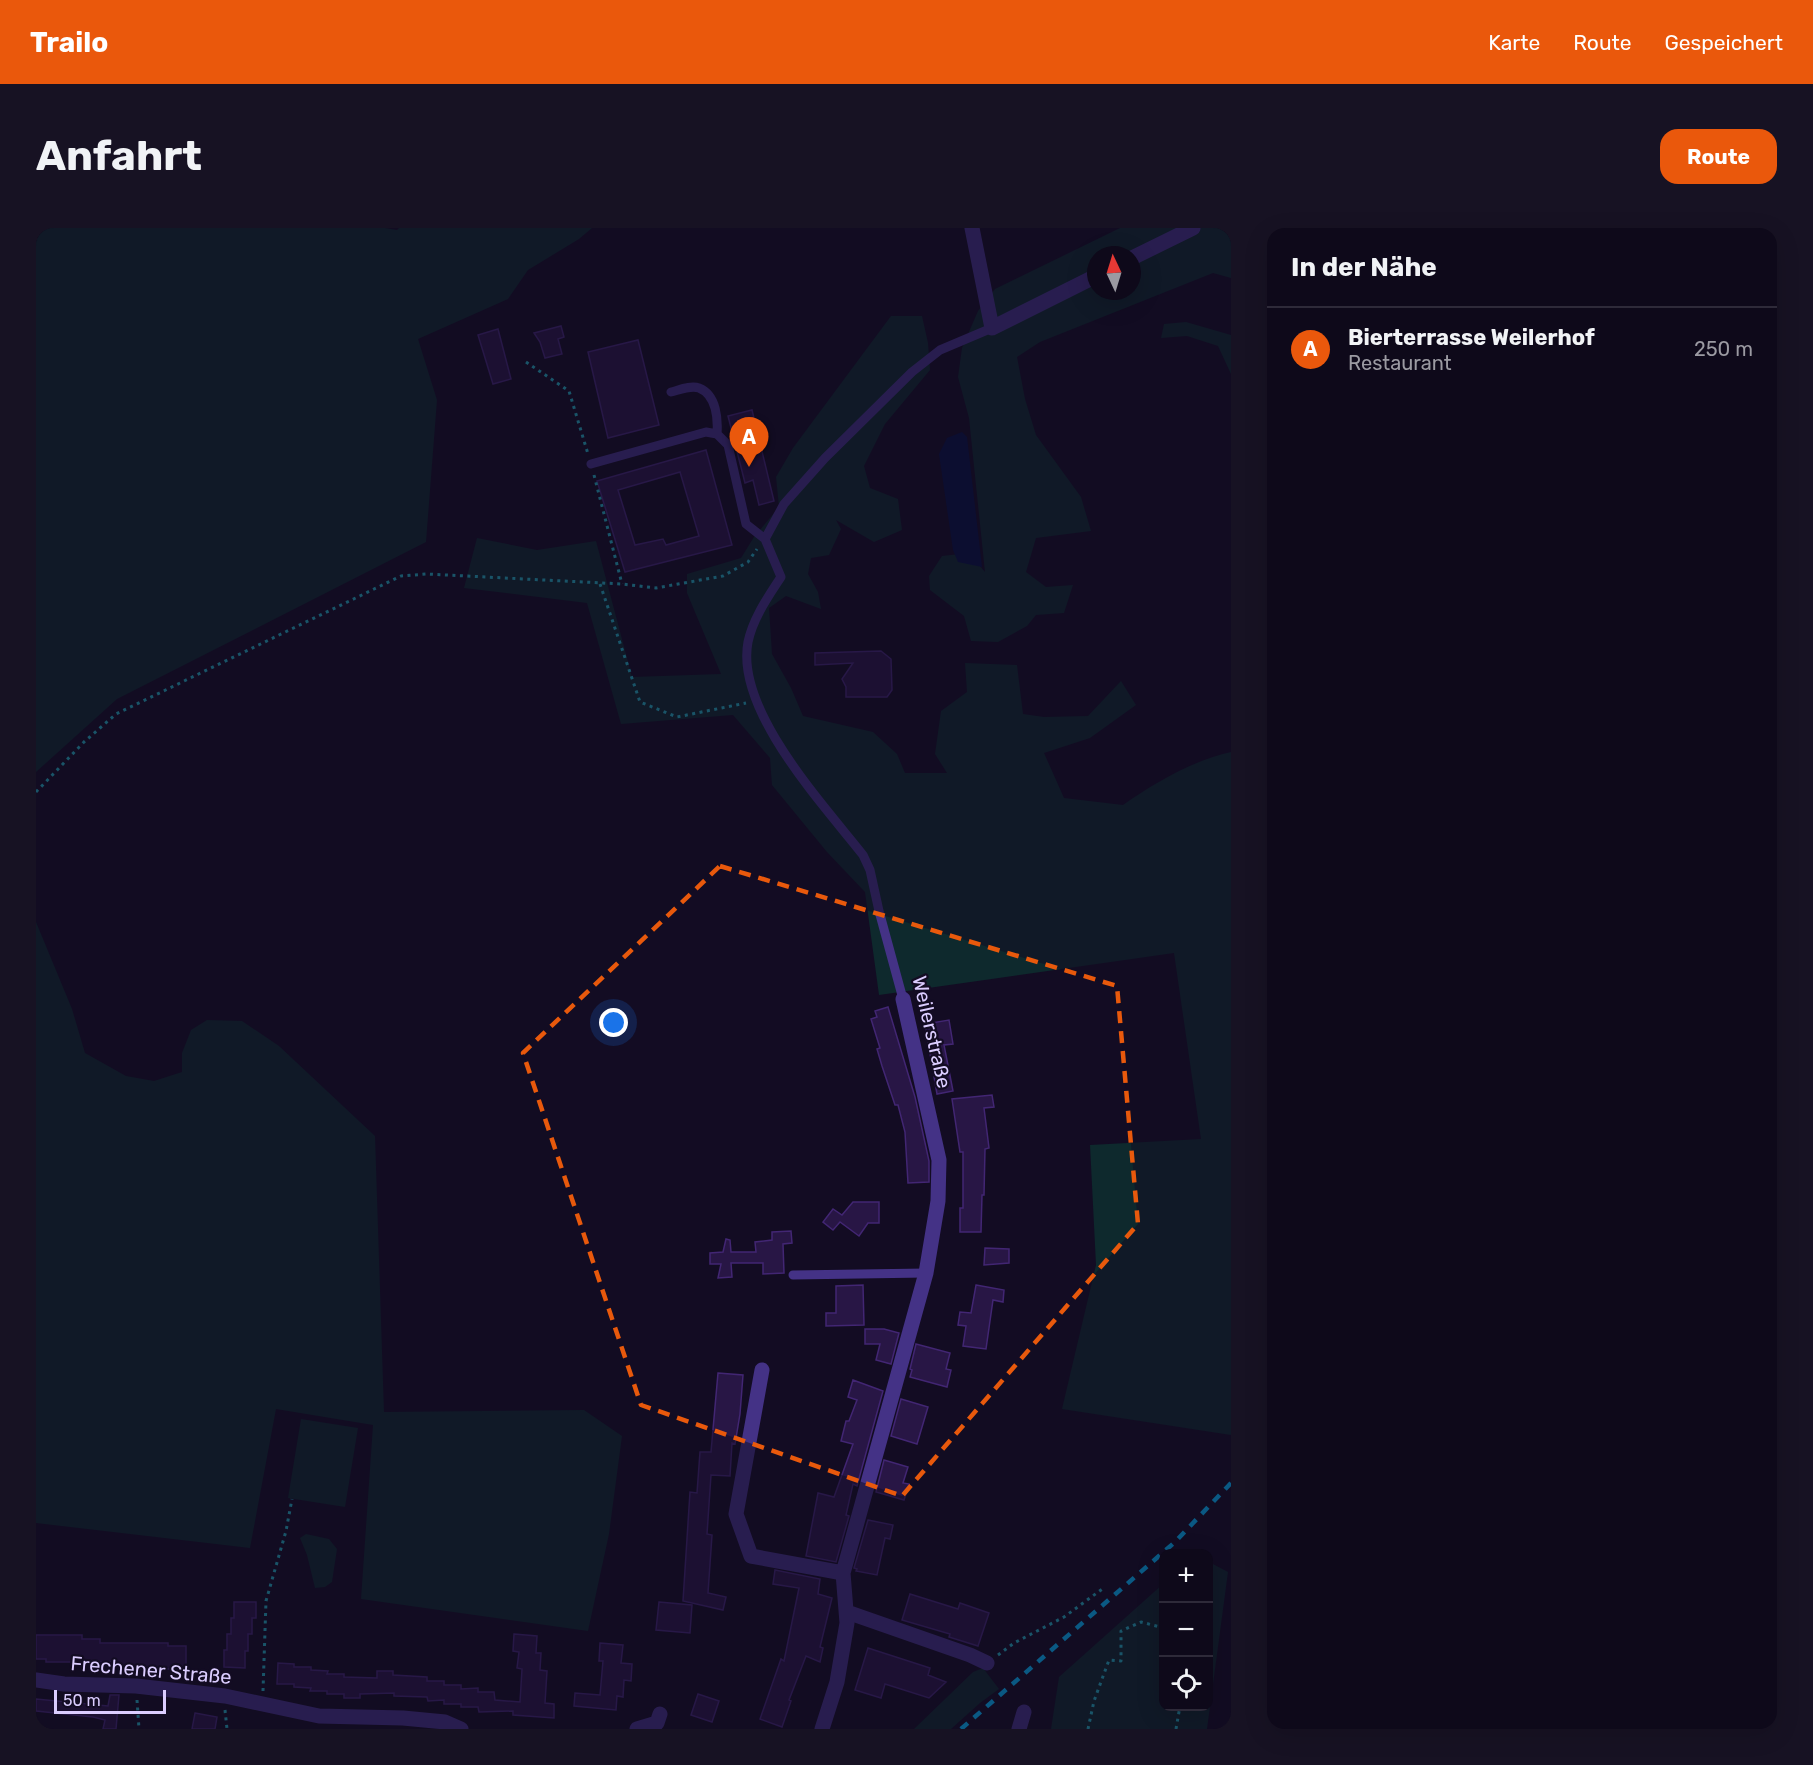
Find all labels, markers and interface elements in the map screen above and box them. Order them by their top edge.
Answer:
text: Trailo [30,26,108,59]
text: Karte [1488,30,1540,55]
text: Route [1573,30,1632,55]
text: Gespeichert [1665,30,1783,55]
button: Route [1660,129,1777,184]
text: Anfahrt [36,131,202,181]
north arrow [1087,246,1141,300]
text: In der Nähe [1291,252,1437,283]
text: Bierterrasse Weilerhof [1348,324,1595,351]
text: A [1303,337,1318,361]
text: 250 m [1694,337,1753,361]
text: Restaurant [1348,351,1452,375]
pin: A [730,418,768,467]
street label: Weilerstraße [907,973,957,1091]
your location [599,1008,628,1037]
map controls [1159,1549,1213,1711]
button: + [1159,1549,1213,1603]
button: − [1159,1603,1213,1657]
street label: Frechener Straße [70,1651,232,1689]
button: locate [1159,1657,1213,1711]
scale bar [54,1687,166,1714]
text: 50 m [63,1691,101,1710]

